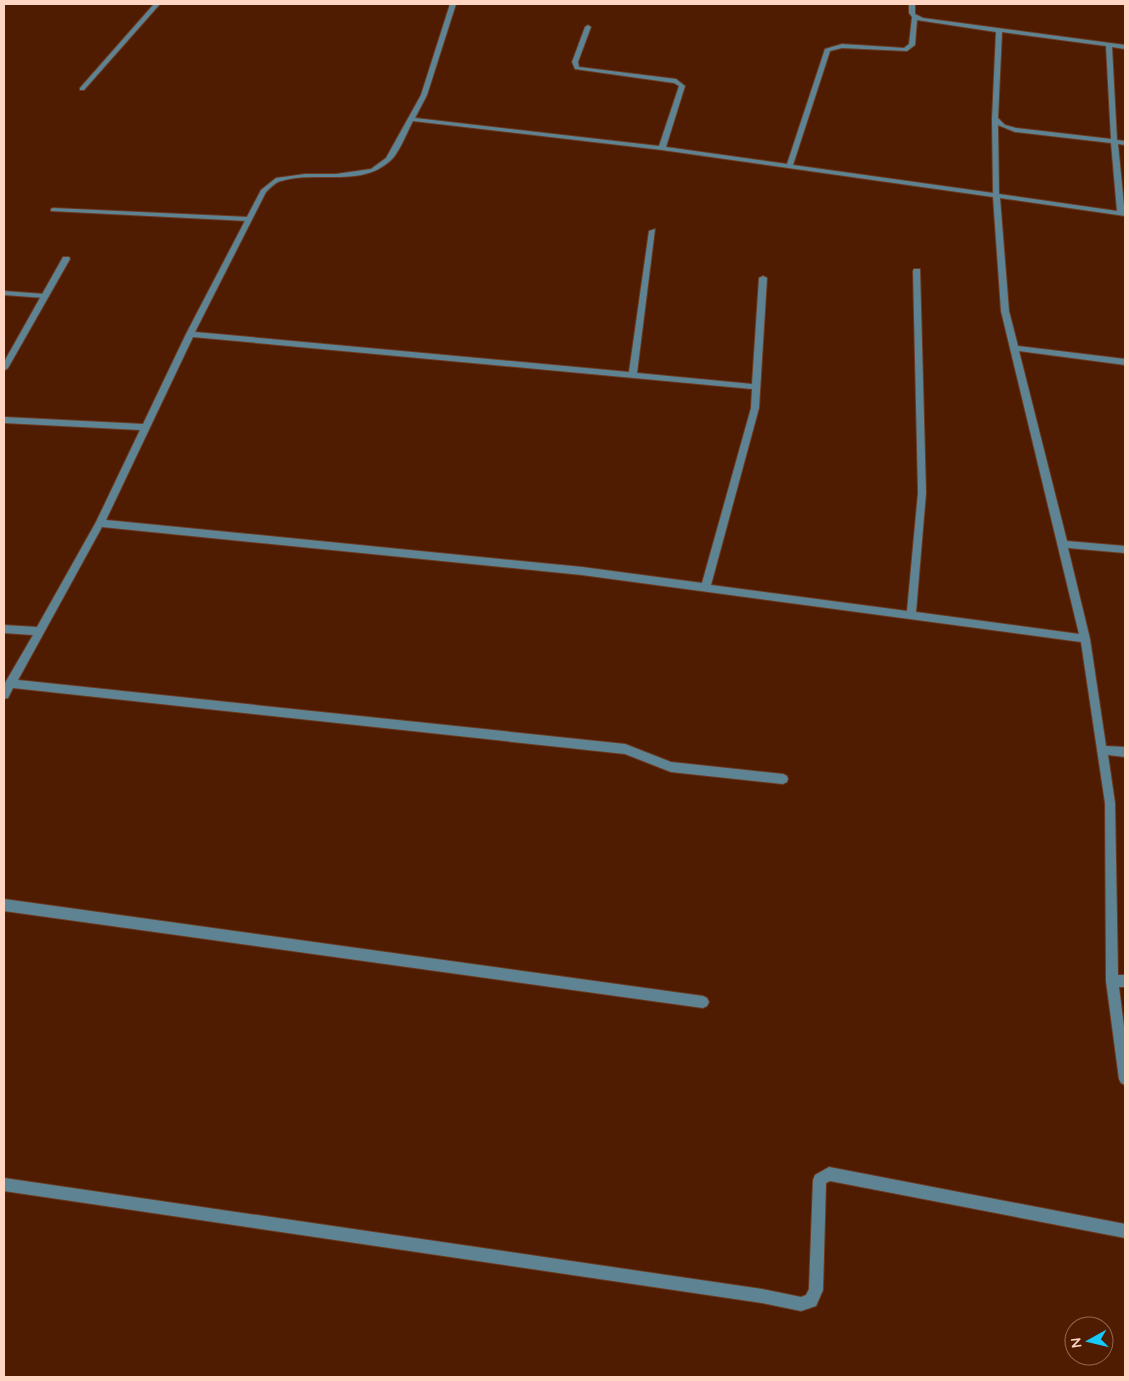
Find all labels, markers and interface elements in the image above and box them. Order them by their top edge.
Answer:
north arrow [1064,1316,1114,1366]
text: N [1066,1336,1086,1349]

